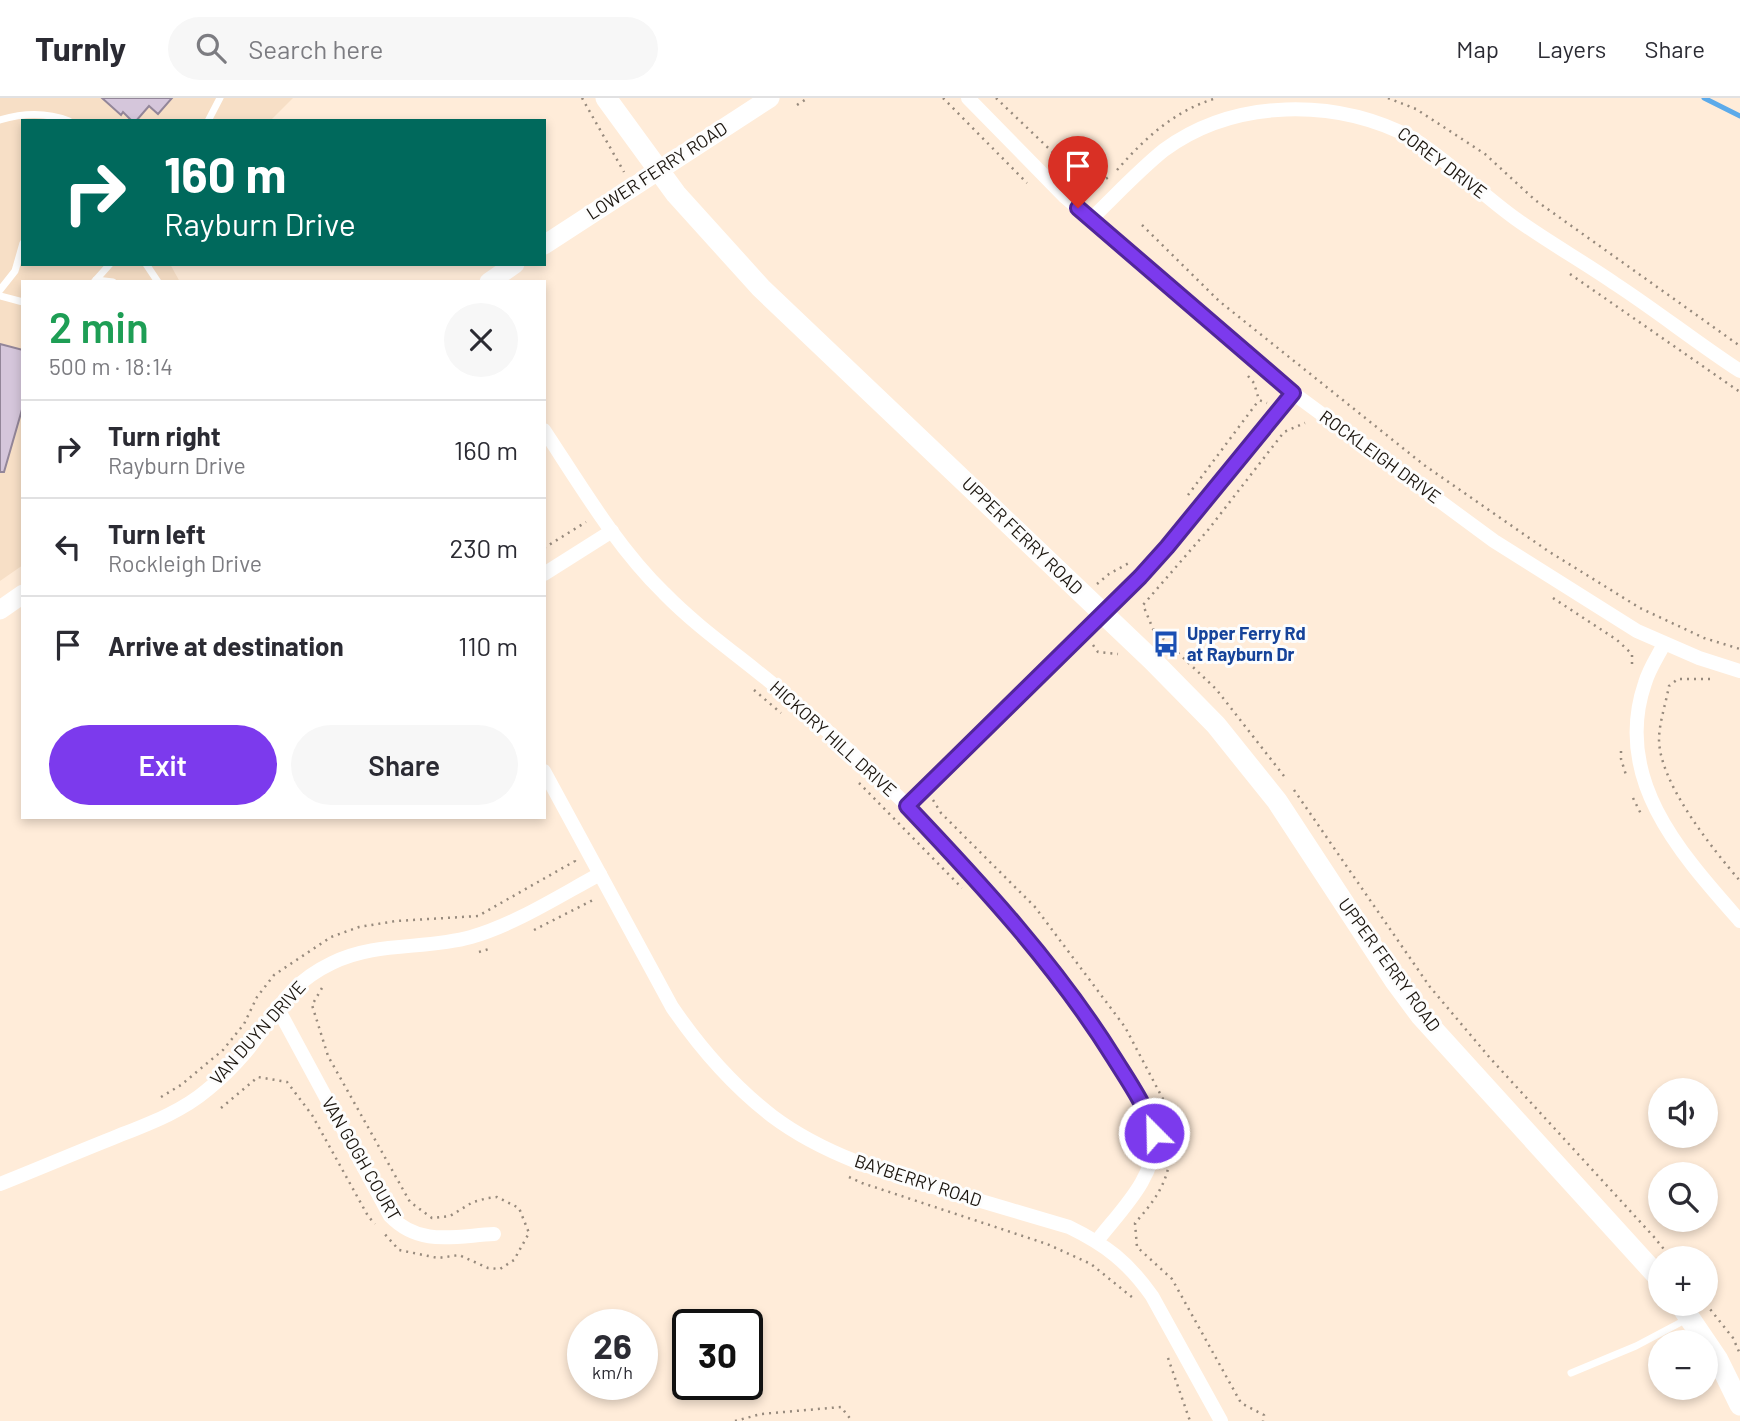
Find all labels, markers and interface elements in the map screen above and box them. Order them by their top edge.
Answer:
search box [168,17,658,80]
text: Turnly [35,28,126,68]
icon: search [192,29,230,67]
text: Search here [248,33,383,64]
text: Map [1456,34,1499,63]
text: Layers [1537,34,1606,63]
text: Share [1644,34,1705,63]
street label: LOWER FERRY ROAD [582,116,731,224]
street label: COREY DRIVE [1394,122,1492,203]
pin [1048,136,1108,208]
text: 160 m [164,144,286,203]
icon: right [49,147,140,238]
icon: arrive [1059,147,1097,185]
text: Rayburn Drive [164,204,356,242]
text: 2 min [49,301,149,351]
button: close [444,303,518,377]
text: 500 m · 18:14 [49,352,173,380]
street label: ROCKLEIGH DRIVE [1316,405,1445,508]
text: Turn right [108,420,221,451]
icon: right [49,430,87,468]
text: 160 m [454,434,518,465]
text: Rayburn Drive [108,451,246,479]
street label: UPPER FERRY ROAD [958,472,1088,599]
text: Turn left [108,518,206,549]
icon: left [49,528,87,566]
text: 230 m [449,532,518,563]
text: Rockleigh Drive [108,549,262,577]
place label: Upper Ferry Rd at Rayburn Dr [1187,622,1306,665]
icon: arrive [49,626,87,664]
bus stop icon: Upper Ferry Rd at Rayburn Dr [1151,629,1181,659]
text: Arrive at destination [108,630,344,661]
text: 110 m [458,630,518,661]
street label: HICKORY HILL DRIVE [766,676,901,801]
button: Exit [49,725,277,805]
button: Share [291,725,518,805]
street label: UPPER FERRY ROAD [1334,893,1446,1035]
street label: VAN DUYN DRIVE [205,976,310,1089]
map controls [1648,1078,1718,1400]
button: sound [1648,1078,1718,1148]
street label: VAN GOGH COURT [318,1093,406,1224]
position arrow [1117,1096,1191,1170]
street label: BAYBERRY ROAD [852,1149,985,1211]
button: search [1648,1162,1718,1232]
button: + [1648,1246,1718,1316]
speed limit sign: 30 [672,1309,763,1400]
text: 26 [593,1324,632,1366]
button: − [1648,1330,1718,1400]
text: km/h [592,1361,633,1383]

